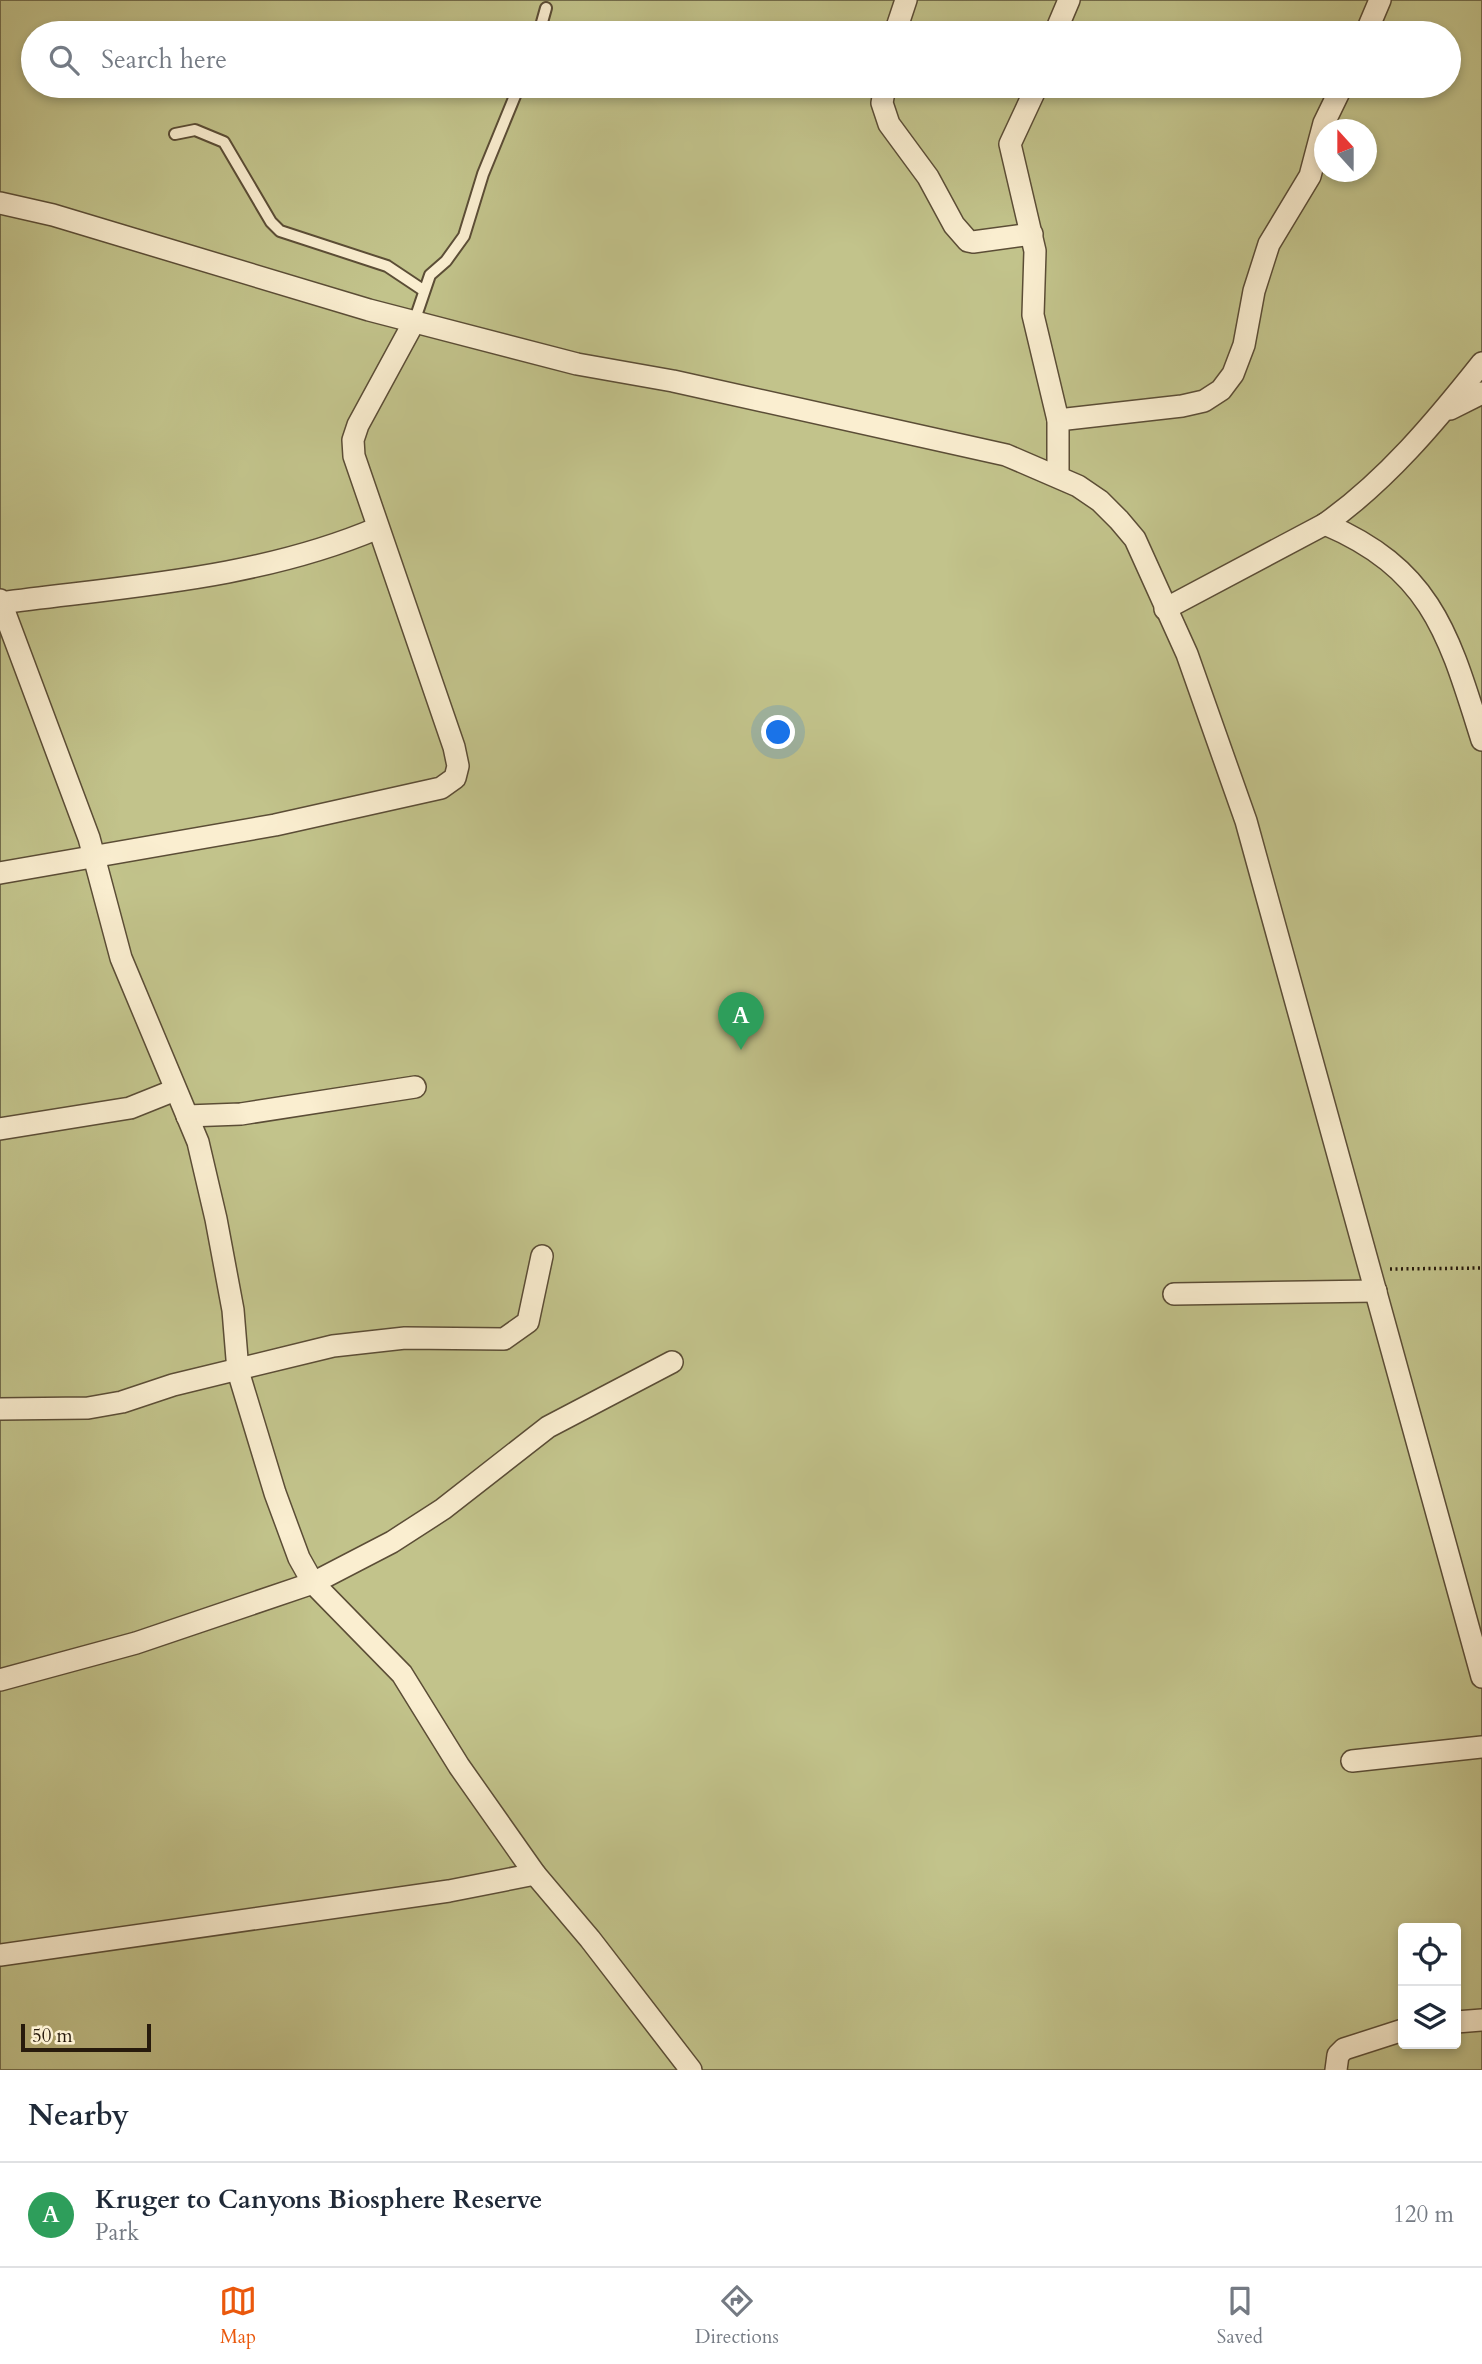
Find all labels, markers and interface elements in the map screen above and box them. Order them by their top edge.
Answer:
search box [21,21,1461,98]
icon: search [45,41,83,79]
text: Search here [101,42,227,77]
north arrow [1314,119,1377,182]
your location [761,715,795,749]
pin: A [718,992,764,1050]
map controls [1398,1923,1461,2049]
button: locate [1398,1923,1461,1986]
button: layers [1398,1986,1461,2049]
scale bar [21,2021,150,2053]
text: 50 m [32,2023,73,2049]
text: Nearby [28,2095,129,2136]
text: Kruger to Canyons Biosphere Reserve [95,2182,542,2217]
text: A [42,2199,60,2230]
text: 120 m [1393,2199,1454,2230]
text: Park [95,2217,139,2248]
tab: Map [219,2282,257,2350]
tab: Directions [695,2282,779,2350]
tab: Saved [1217,2282,1263,2350]

